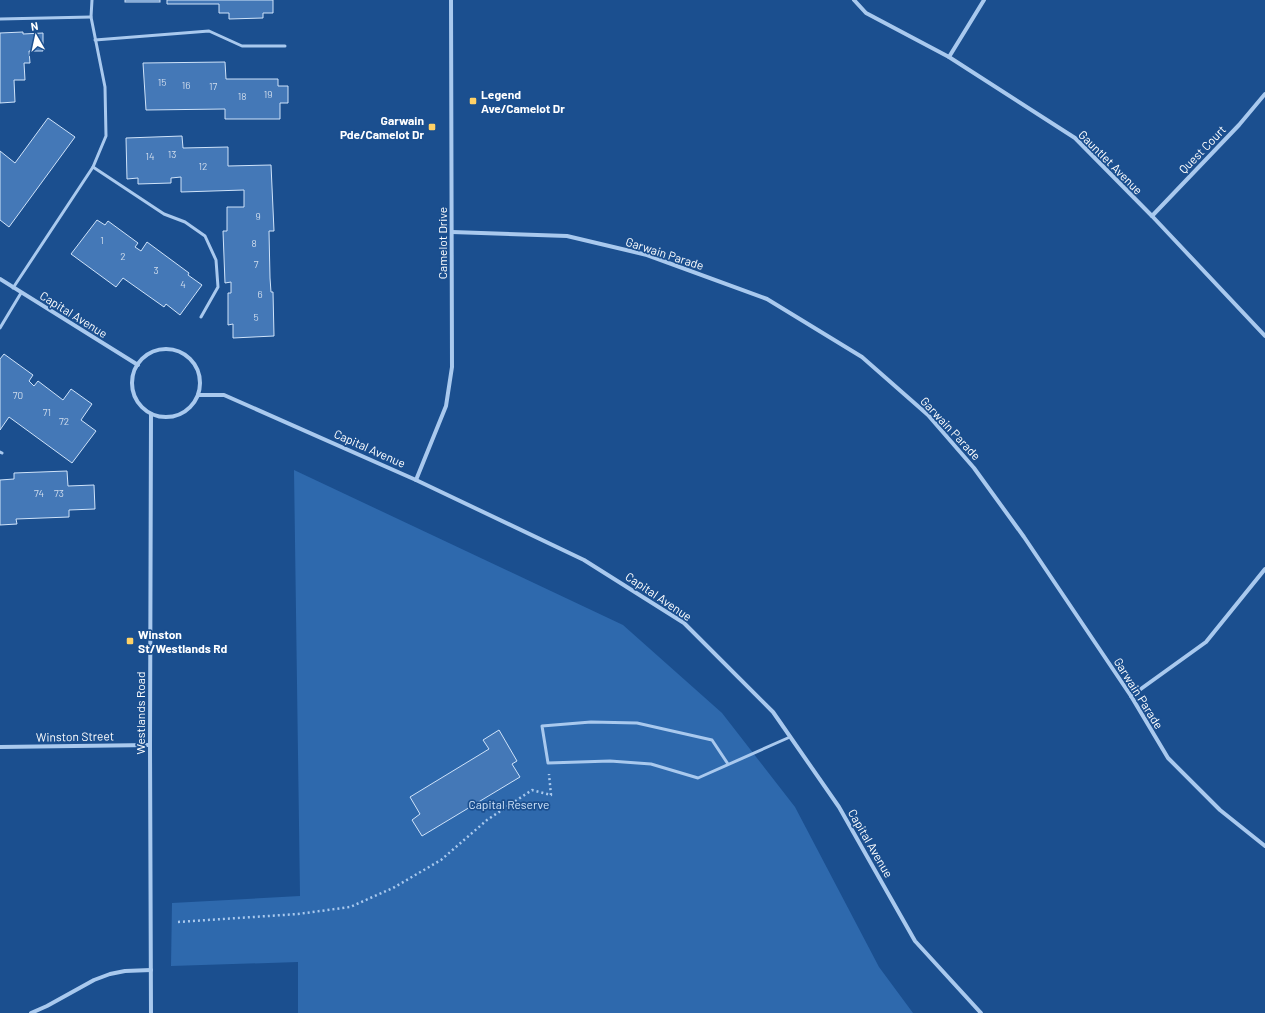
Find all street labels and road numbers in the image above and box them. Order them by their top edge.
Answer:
street label: Quest Court [1176,122,1228,176]
street label: Gauntlet Avenue [1076,127,1146,197]
street label: Camelot Drive [435,207,449,279]
street label: Garwain Parade [624,234,706,272]
street label: Capital Avenue [38,288,110,340]
street label: Garwain Parade [918,393,984,463]
street label: Capital Avenue [332,426,408,470]
street label: Capital Avenue [623,569,695,623]
street label: Garwain Parade [1112,655,1166,731]
street label: Westlands Road [133,672,147,754]
street label: Winston Street [36,728,114,744]
street label: Capital Avenue [846,806,896,880]

